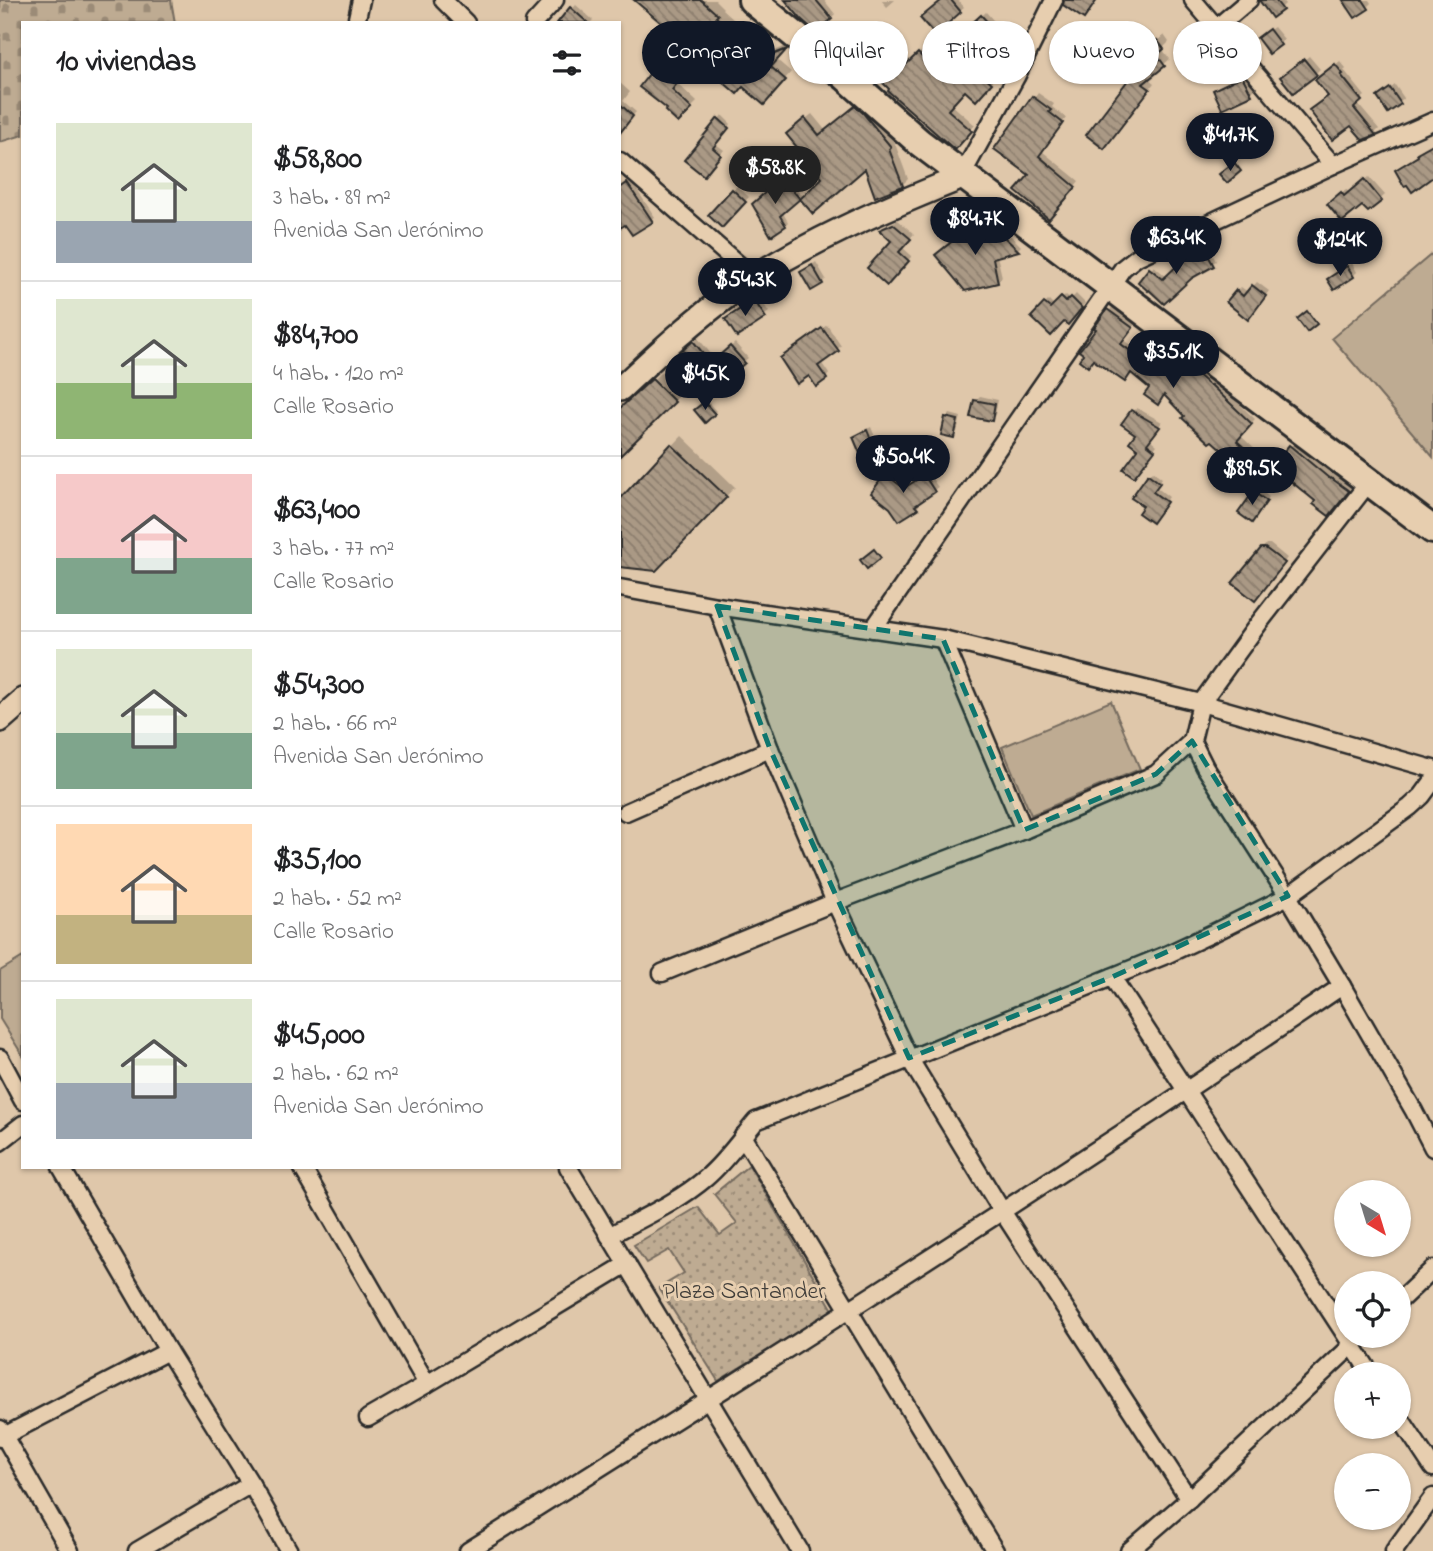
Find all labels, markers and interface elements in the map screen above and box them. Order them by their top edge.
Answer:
chip: Comprar [642,21,775,84]
chip: Alquilar [789,21,908,84]
chip: Filtros [922,21,1035,84]
chip: Nuevo [1049,21,1159,84]
chip: Piso [1173,21,1262,84]
text: 10 viviendas [56,41,197,85]
icon: filters [548,44,586,82]
pin: $41.7K [1173,114,1287,173]
text: $41.7K [1202,119,1258,152]
text: $58,800 [273,138,362,182]
pin: $58.8K [718,146,832,206]
icon: home [112,151,196,235]
text: $58.8K [745,152,805,185]
text: 3 hab. · 89 m² [273,182,391,215]
pin: $84.7K [918,198,1032,257]
text: $84.7K [946,203,1004,236]
text: Avenida San Jerónimo [273,215,484,248]
pin: $63.4K [1119,216,1233,276]
pin: $124K [1291,218,1389,278]
text: $63.4K [1147,222,1205,255]
text: $124K [1313,224,1367,257]
pin: $54.3K [688,258,802,318]
text: $54.3K [714,264,776,297]
text: $84,700 [273,314,358,358]
icon: home [112,327,196,411]
pin: $35.1K [1116,330,1230,390]
text: $35.1K [1143,336,1203,369]
pin: $45K [664,352,746,412]
text: 4 hab. · 120 m² [273,358,404,391]
text: $45K [681,358,729,391]
text: Calle Rosario [273,391,394,424]
pin: $50.4K [846,435,960,495]
text: $50.4K [872,441,934,474]
pin: $89.5K [1195,448,1309,507]
text: $89.5K [1223,453,1281,486]
text: $63,400 [273,489,360,533]
icon: home [112,502,196,586]
text: 3 hab. · 77 m² [273,533,394,566]
text: Calle Rosario [273,566,394,599]
text: $54,300 [273,664,364,708]
icon: home [112,677,196,761]
text: 2 hab. · 66 m² [273,708,397,741]
text: Avenida San Jerónimo [273,741,484,774]
text: $35,100 [273,839,361,883]
icon: home [112,852,196,936]
text: 2 hab. · 52 m² [273,883,402,916]
text: Calle Rosario [273,916,394,949]
text: $45,000 [273,1014,365,1058]
icon: home [112,1027,196,1111]
text: 2 hab. · 62 m² [273,1058,399,1091]
text: Avenida San Jerónimo [273,1091,484,1124]
north arrow [1334,1180,1410,1256]
map controls [1334,1180,1411,1530]
button: locate [1334,1271,1411,1348]
park label: Plaza Santander [662,1275,826,1310]
button: + [1334,1362,1411,1439]
button: − [1334,1453,1411,1530]

